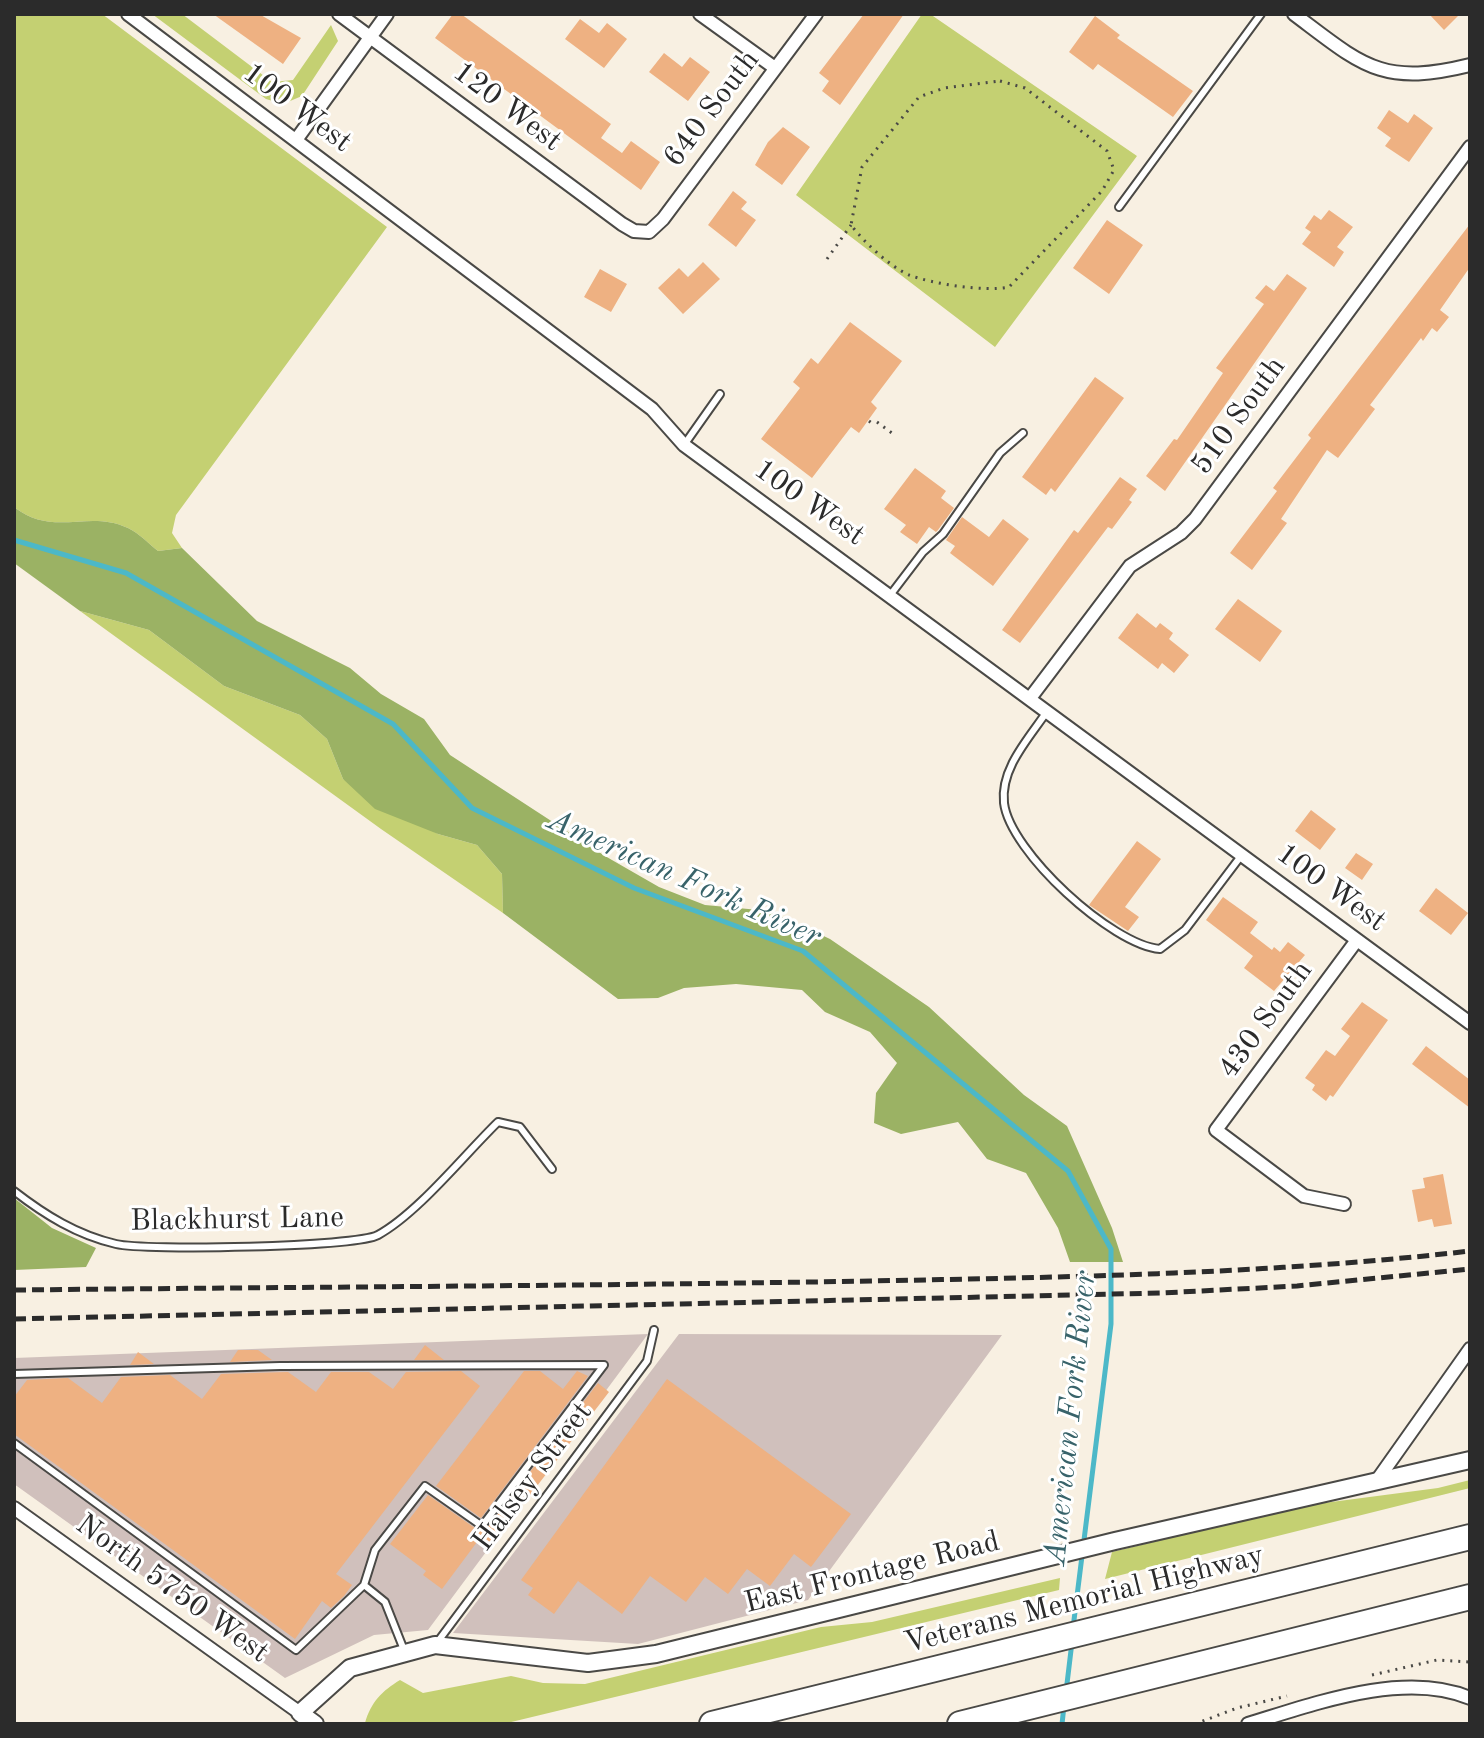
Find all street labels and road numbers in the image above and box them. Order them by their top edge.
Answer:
street label: 640 South [656,43,768,175]
street label: 120 West [445,54,569,160]
street label: 100 West [235,55,359,161]
street label: 510 South [1184,350,1294,482]
street label: 100 West [747,452,871,554]
street label: 100 West [1269,836,1393,940]
street label: 430 South [1211,954,1321,1086]
street label: Blackhurst Lane [130,1200,344,1240]
street label: Halsey Street [465,1395,601,1559]
street label: North 5750 West [68,1507,276,1671]
street label: East Frontage Road [741,1524,1003,1622]
street label: Veterans Memorial Highway [900,1538,1268,1662]

